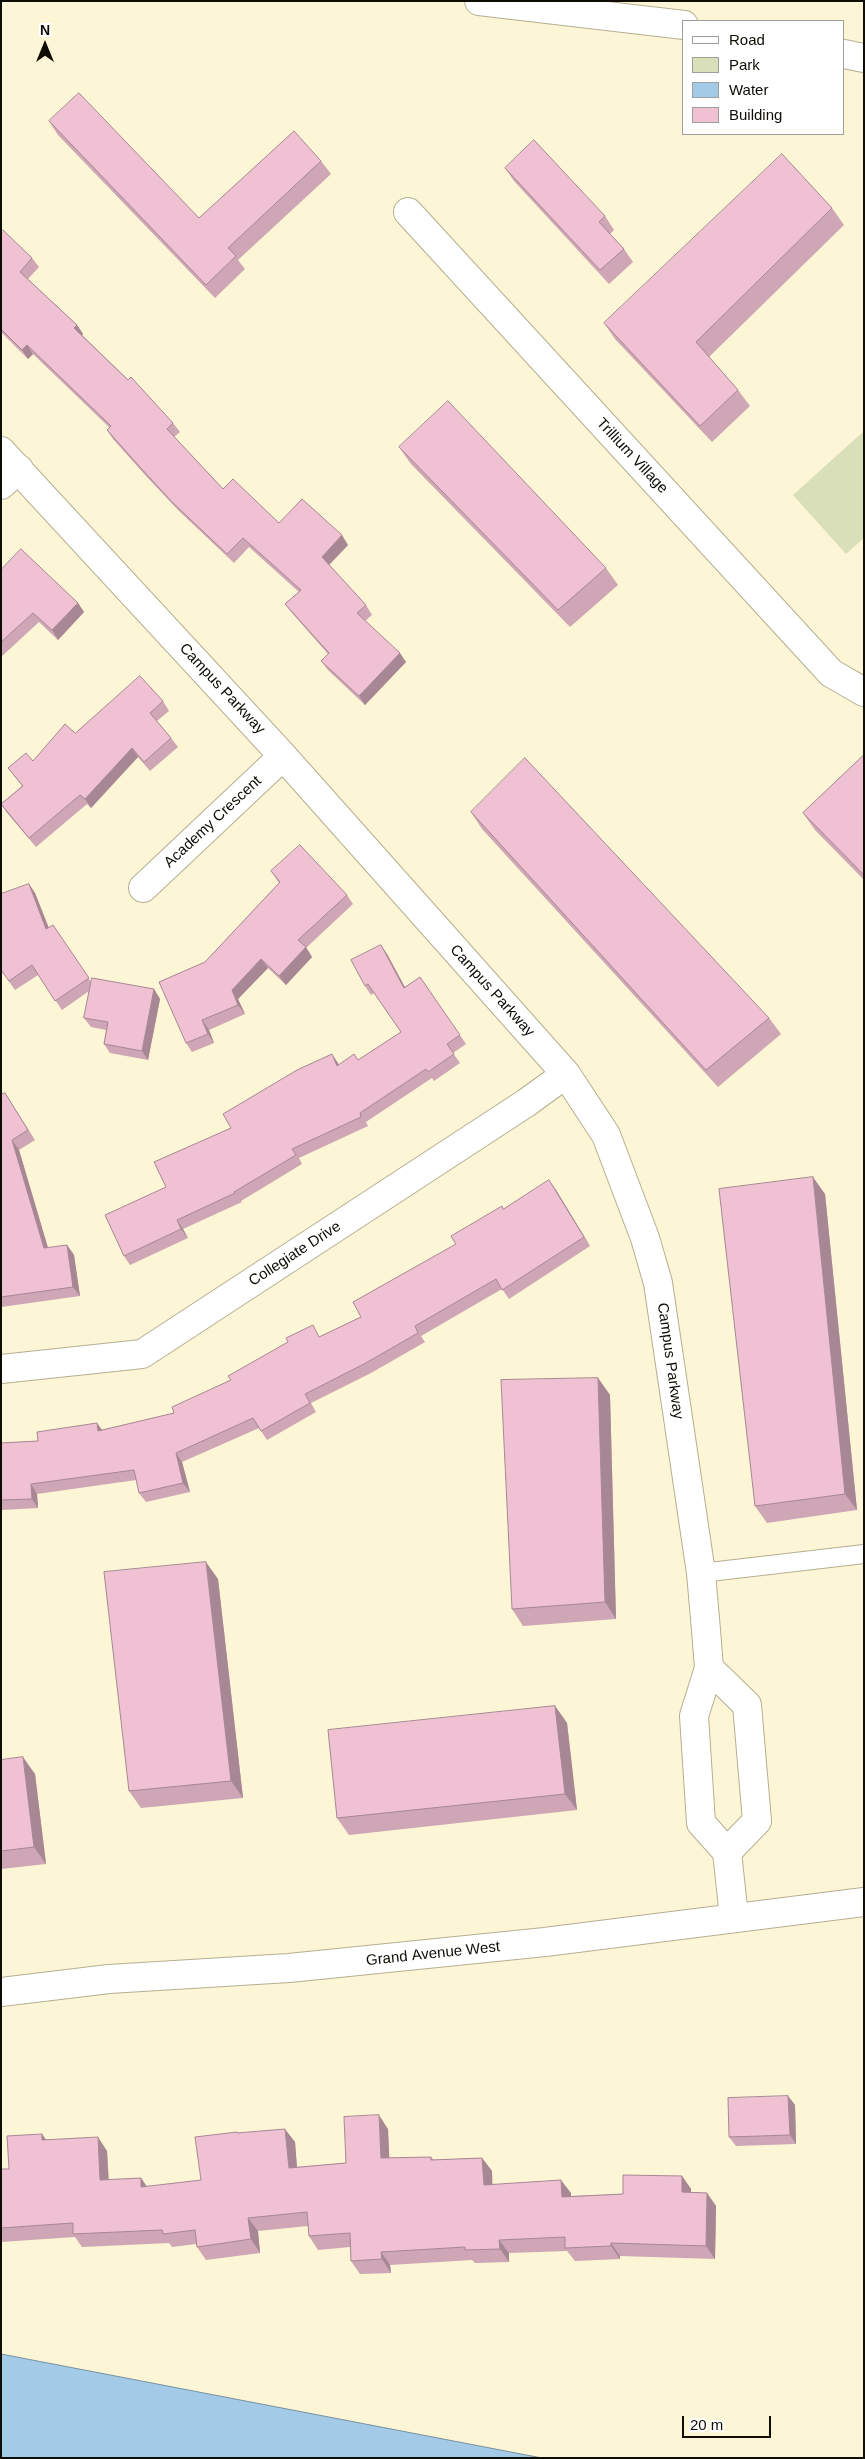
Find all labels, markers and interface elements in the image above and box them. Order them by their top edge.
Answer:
north arrow [20,20,70,70]
legend [682,20,845,135]
text: N [40,22,50,38]
text: Road [729,31,765,48]
text: Park [729,56,760,73]
text: Water [729,81,768,98]
text: Building [729,106,782,123]
street label: Trillium Village [592,415,672,497]
street label: Campus Parkway [175,640,269,738]
street label: Academy Crescent [161,772,265,872]
street label: Campus Parkway [446,941,538,1041]
street label: Collegiate Drive [246,1218,344,1290]
street label: Campus Parkway [653,1302,687,1420]
street label: Grand Avenue West [365,1938,501,1970]
scale bar [685,2406,774,2438]
text: 20 m [690,2416,723,2433]

